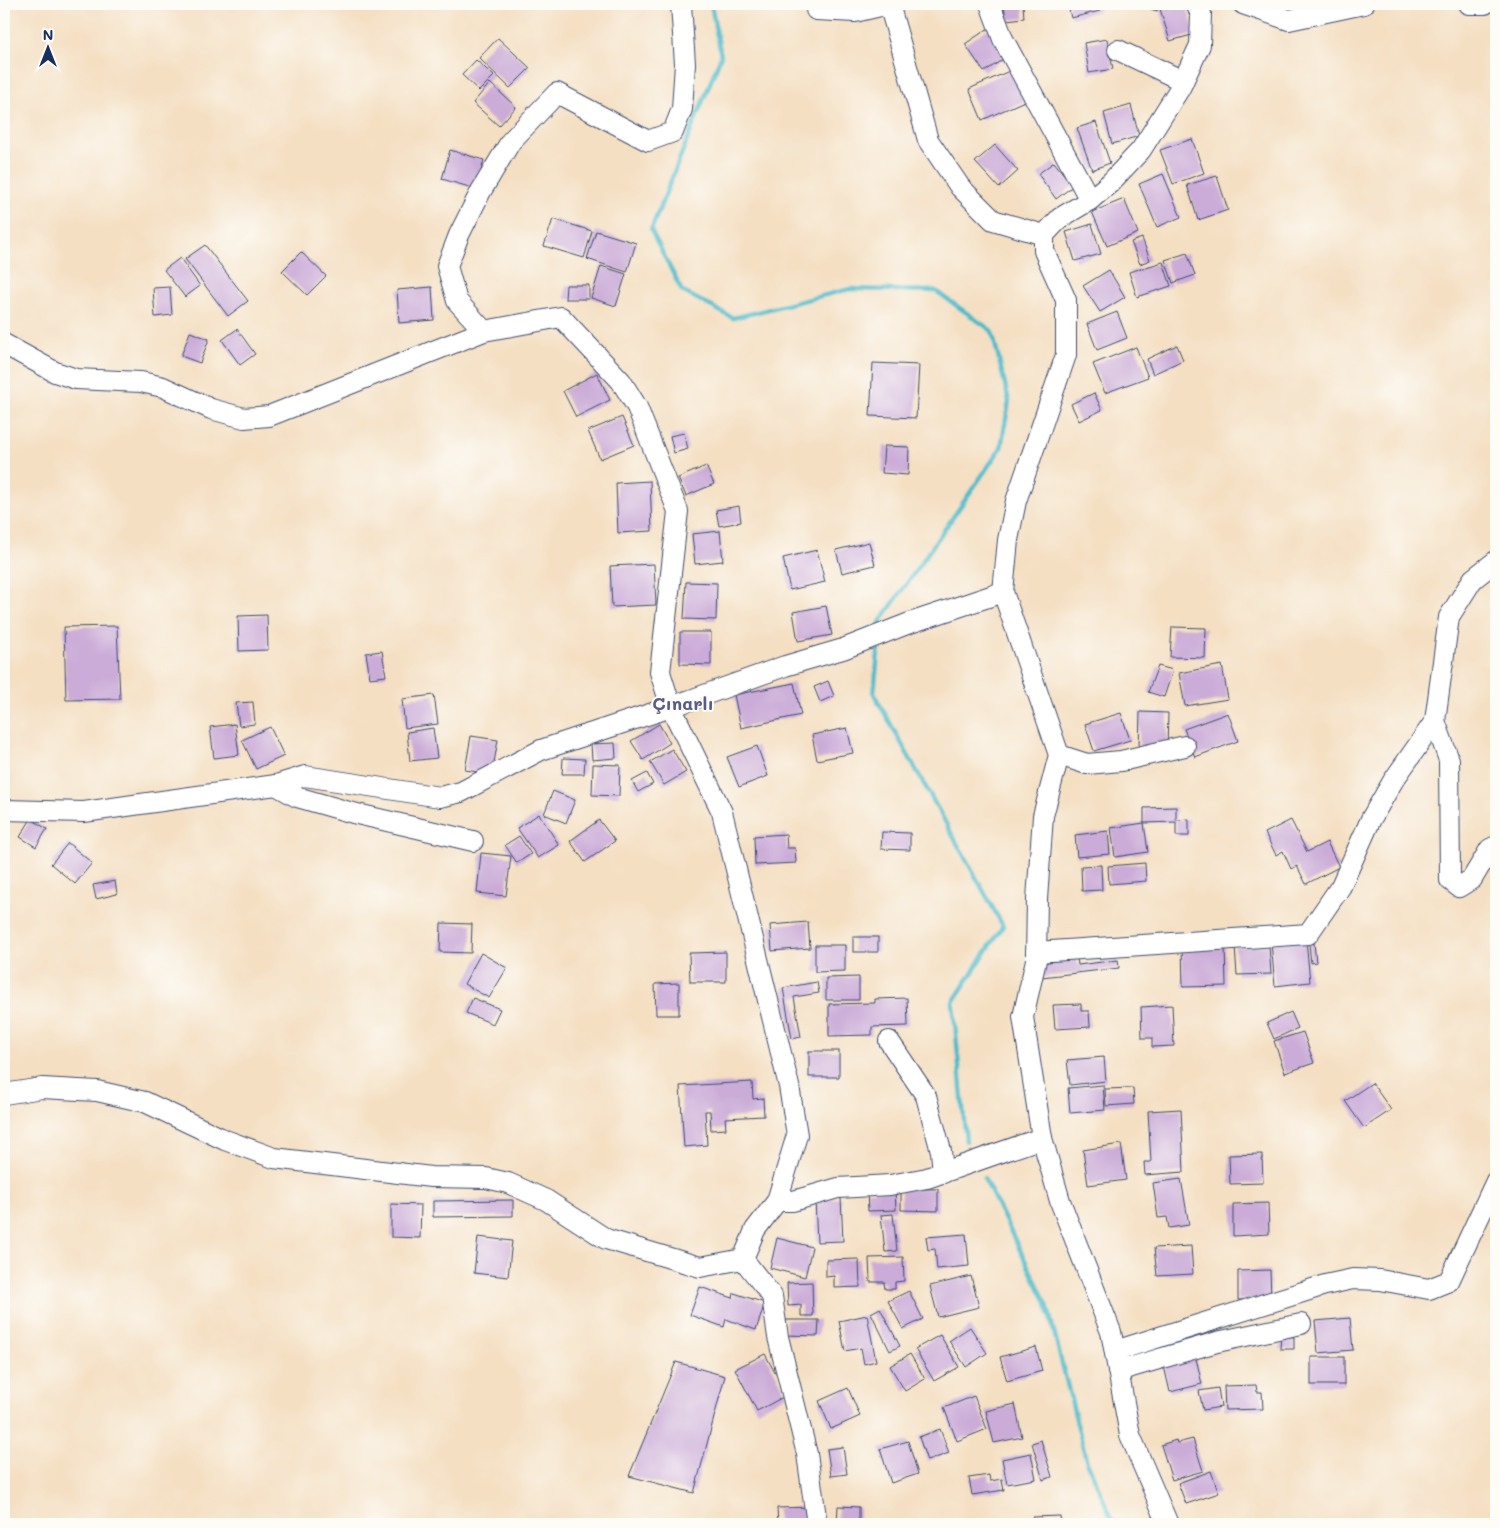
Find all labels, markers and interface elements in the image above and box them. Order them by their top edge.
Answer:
north arrow [22,22,72,72]
text: N [43,25,53,44]
district label: Çınarlı [652,691,714,715]

